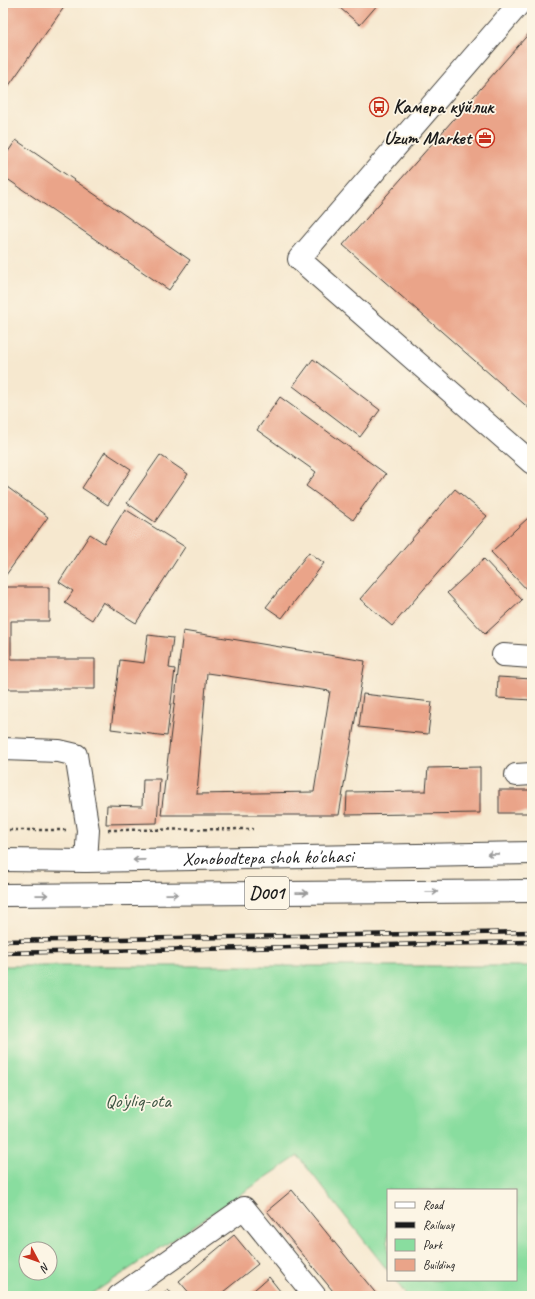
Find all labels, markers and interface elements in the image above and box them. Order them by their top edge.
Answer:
place label: Камера ку́йлик [393,95,495,119]
bus stop icon: Камера ку́йлик [368,96,390,118]
place label: Uzum Market [384,126,474,150]
office icon: Uzum Market [474,127,496,149]
street label: Xonobodtepa shoh ko'chasi [182,844,356,871]
one-way arrow [487,850,500,858]
one-way arrow [133,856,146,864]
road number: D001 [245,877,289,909]
one-way arrow [425,888,438,896]
one-way arrow [295,889,308,897]
one-way arrow [165,890,178,898]
one-way arrow [35,891,48,899]
park label: Qo‘yliq-ota [105,1089,172,1113]
legend [387,1189,517,1281]
text: Road [423,1197,445,1213]
text: Railway [423,1217,455,1233]
text: Park [423,1237,444,1253]
north arrow [18,1241,58,1281]
text: Building [423,1257,455,1273]
text: N [37,1260,53,1276]

